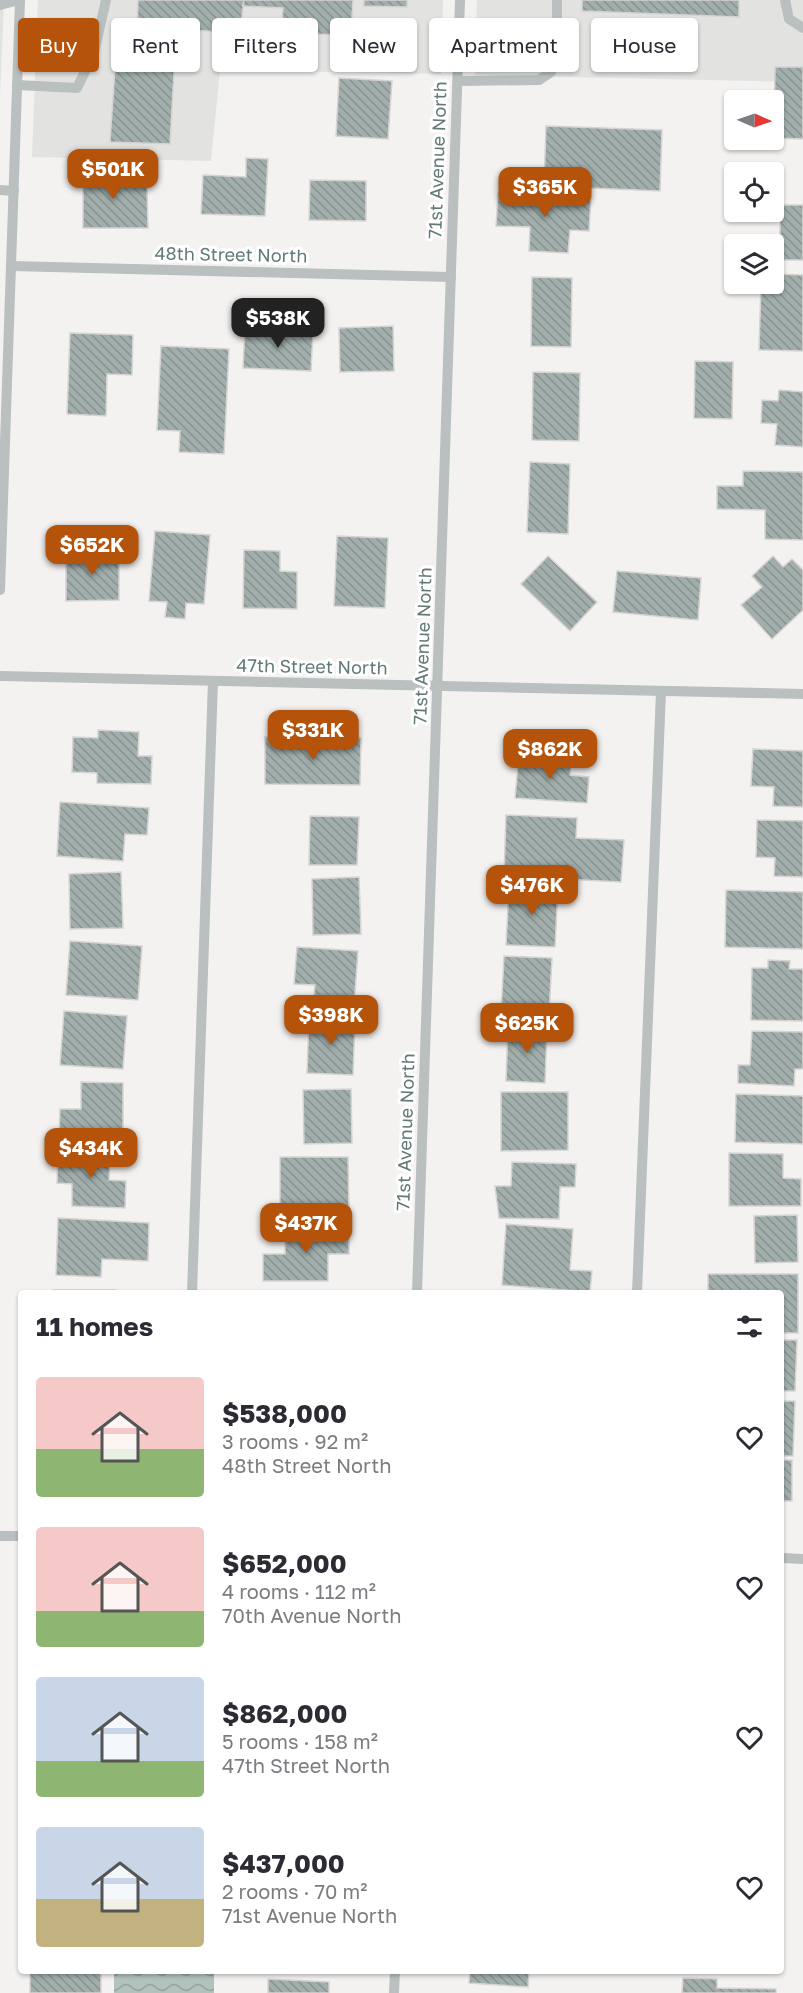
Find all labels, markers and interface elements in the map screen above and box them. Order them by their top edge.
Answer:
chip: Buy [18,18,99,72]
chip: Rent [111,18,200,72]
chip: Filters [212,18,318,72]
chip: New [330,18,417,72]
chip: Apartment [429,18,579,72]
chip: House [591,18,698,72]
street label: 71st Avenue North [423,81,451,239]
north arrow [724,90,784,150]
map controls [724,90,784,294]
pin: $501K [71,149,155,200]
text: $501K [81,156,145,180]
button: locate [724,162,784,222]
pin: $365K [503,167,587,218]
text: $365K [513,174,578,198]
button: layers [724,234,784,294]
street label: 48th Street North [155,242,308,266]
pin: $538K [236,298,320,349]
text: $538K [245,305,311,329]
pin: $652K [50,525,134,576]
text: $652K [60,532,125,556]
street label: 71st Avenue North [408,567,436,725]
street label: 47th Street North [236,654,388,678]
pin: $331K [271,710,355,761]
text: $331K [282,717,344,741]
pin: $862K [508,729,592,780]
text: $862K [517,736,583,760]
pin: $476K [490,865,574,916]
text: $476K [500,872,564,896]
pin: $398K [289,995,373,1046]
text: $398K [298,1002,364,1026]
pin: $625K [485,1003,569,1054]
text: $625K [495,1010,560,1034]
street label: 71st Avenue North [391,1053,419,1211]
pin: $434K [49,1128,133,1179]
text: $434K [58,1135,124,1159]
pin: $437K [264,1203,348,1254]
text: $437K [274,1210,338,1234]
icon: filters [733,1310,766,1343]
text: 11 homes [36,1311,153,1342]
text: $538,000 [222,1398,347,1429]
icon: home [84,1401,156,1473]
icon: heart [733,1421,766,1454]
text: 3 rooms · 92 m² [222,1429,368,1453]
text: 48th Street North [222,1453,392,1477]
text: $652,000 [222,1548,347,1579]
icon: home [84,1551,156,1623]
icon: heart [733,1571,766,1604]
text: 4 rooms · 112 m² [222,1579,376,1603]
text: 70th Avenue North [222,1603,402,1627]
text: $862,000 [222,1698,347,1729]
icon: home [84,1701,156,1773]
icon: heart [733,1721,766,1754]
text: 5 rooms · 158 m² [222,1729,378,1753]
text: 47th Street North [222,1753,390,1777]
text: $437,000 [222,1848,345,1879]
icon: home [84,1851,156,1923]
icon: heart [733,1871,766,1904]
text: 2 rooms · 70 m² [222,1879,367,1903]
text: 71st Avenue North [222,1903,397,1927]

